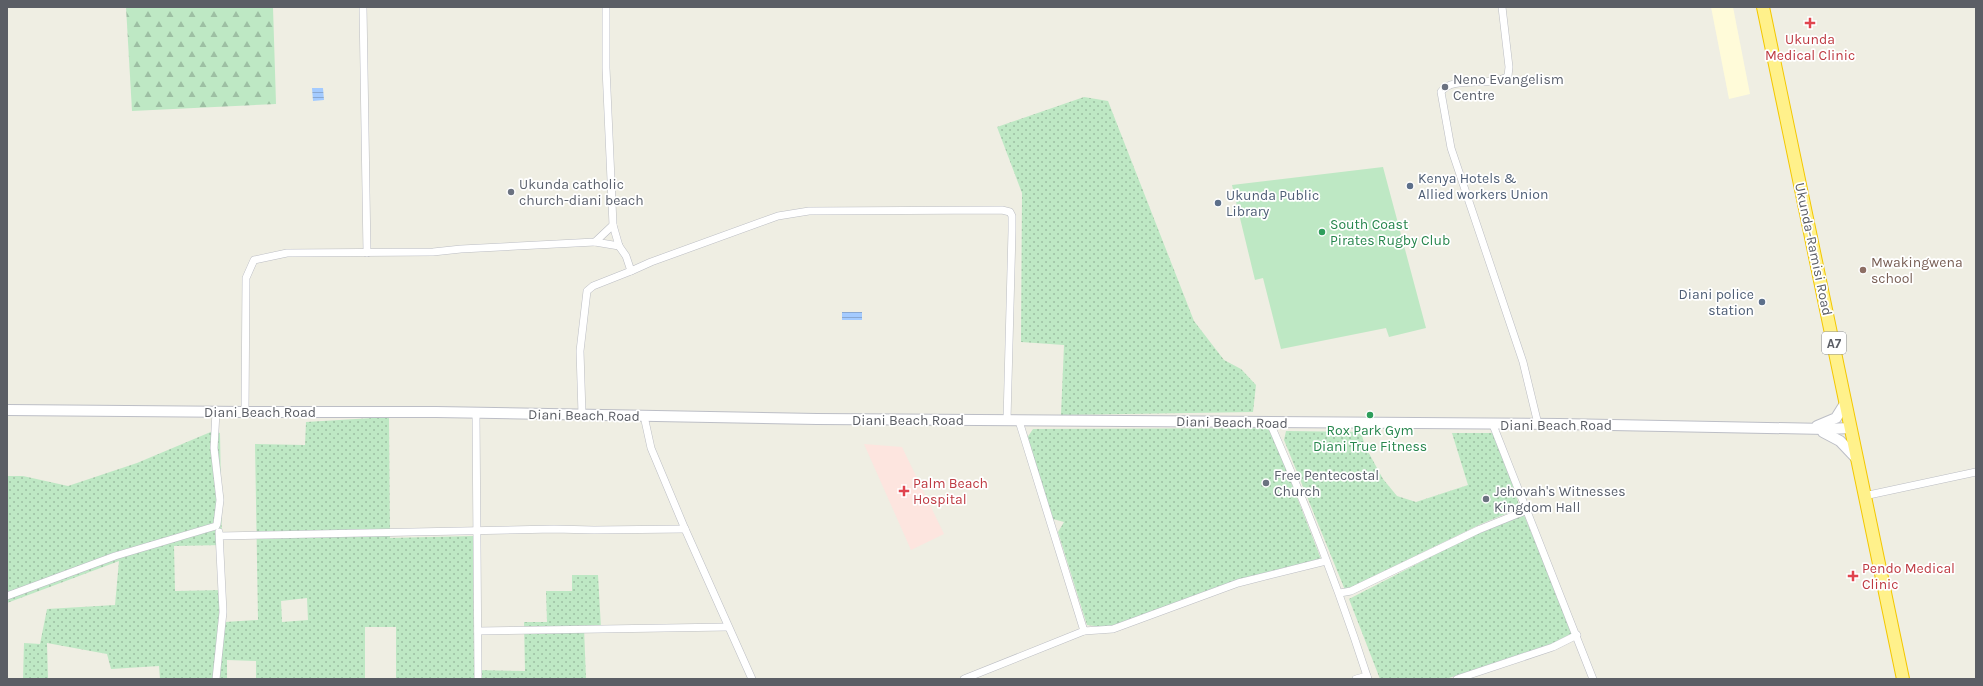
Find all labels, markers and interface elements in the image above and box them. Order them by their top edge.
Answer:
marker: Ukunda Medical Clinic [1804,17,1816,29]
place label: Ukunda Medical Clinic [1765,31,1855,64]
place label: Neno Evangelism Centre [1453,71,1564,104]
marker: Neno Evangelism Centre [1440,82,1450,92]
place label: Kenya Hotels & Allied workers Union [1418,170,1548,203]
place label: Ukunda catholic church-diani beach [519,176,644,209]
marker: Kenya Hotels & Allied workers Union [1405,181,1415,191]
street label: Ukunda-Ramisi Road [1791,181,1836,317]
marker: Ukunda catholic church-diani beach [506,187,516,197]
place label: Ukunda Public Library [1226,187,1319,220]
marker: Ukunda Public Library [1213,198,1223,208]
place label: South Coast Pirates Rugby Club [1330,216,1450,249]
marker: South Coast Pirates Rugby Club [1317,227,1327,237]
place label: Mwakingwena school [1871,254,1963,287]
marker: Mwakingwena school [1858,265,1868,275]
place label: Diani police station [1679,286,1754,319]
marker: Diani police station [1757,297,1767,307]
road number: A7 [1822,332,1846,354]
street label: Diani Beach Road [204,404,316,421]
street label: Diani Beach Road [528,406,640,425]
marker: Rox Park Gym Diani True Fitness [1365,410,1375,420]
street label: Diani Beach Road [852,412,964,429]
street label: Diani Beach Road [1176,413,1288,432]
street label: Diani Beach Road [1500,417,1612,434]
place label: Rox Park Gym Diani True Fitness [1313,422,1427,455]
place label: Free Pentecostal Church [1274,467,1379,500]
place label: Palm Beach Hospital [913,475,988,508]
marker: Free Pentecostal Church [1261,478,1271,488]
place label: Jehovah's Witnesses Kingdom Hall [1494,483,1626,516]
marker: Palm Beach Hospital [898,485,910,497]
marker: Jehovah's Witnesses Kingdom Hall [1481,494,1491,504]
place label: Pendo Medical Clinic [1862,560,1955,593]
marker: Pendo Medical Clinic [1847,570,1859,582]

